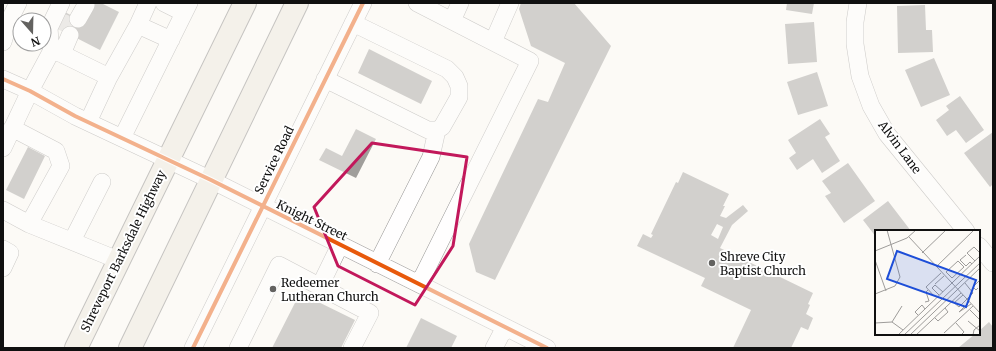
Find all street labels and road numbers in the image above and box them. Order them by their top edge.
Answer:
street label: Alvin Lane [875,117,925,176]
street label: Service Road [251,123,297,197]
street label: Shreveport Barksdale Highway [77,168,169,334]
street label: Knight Street [274,196,350,244]

